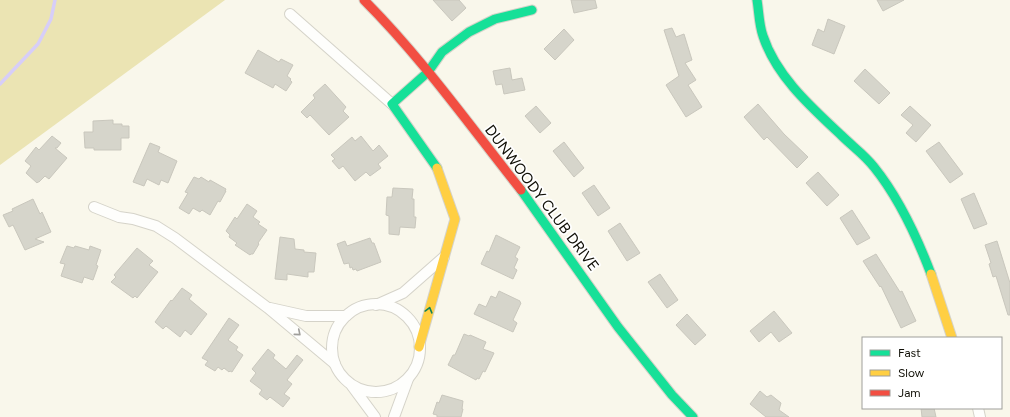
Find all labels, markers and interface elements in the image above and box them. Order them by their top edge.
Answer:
street label: DUNWOODY CLUB DRIVE [481,121,603,275]
one-way arrow [424,306,433,313]
one-way arrow [293,328,300,335]
legend [862,337,1002,409]
text: Fast [898,346,921,360]
text: Slow [898,366,925,380]
text: Jam [898,386,921,400]

